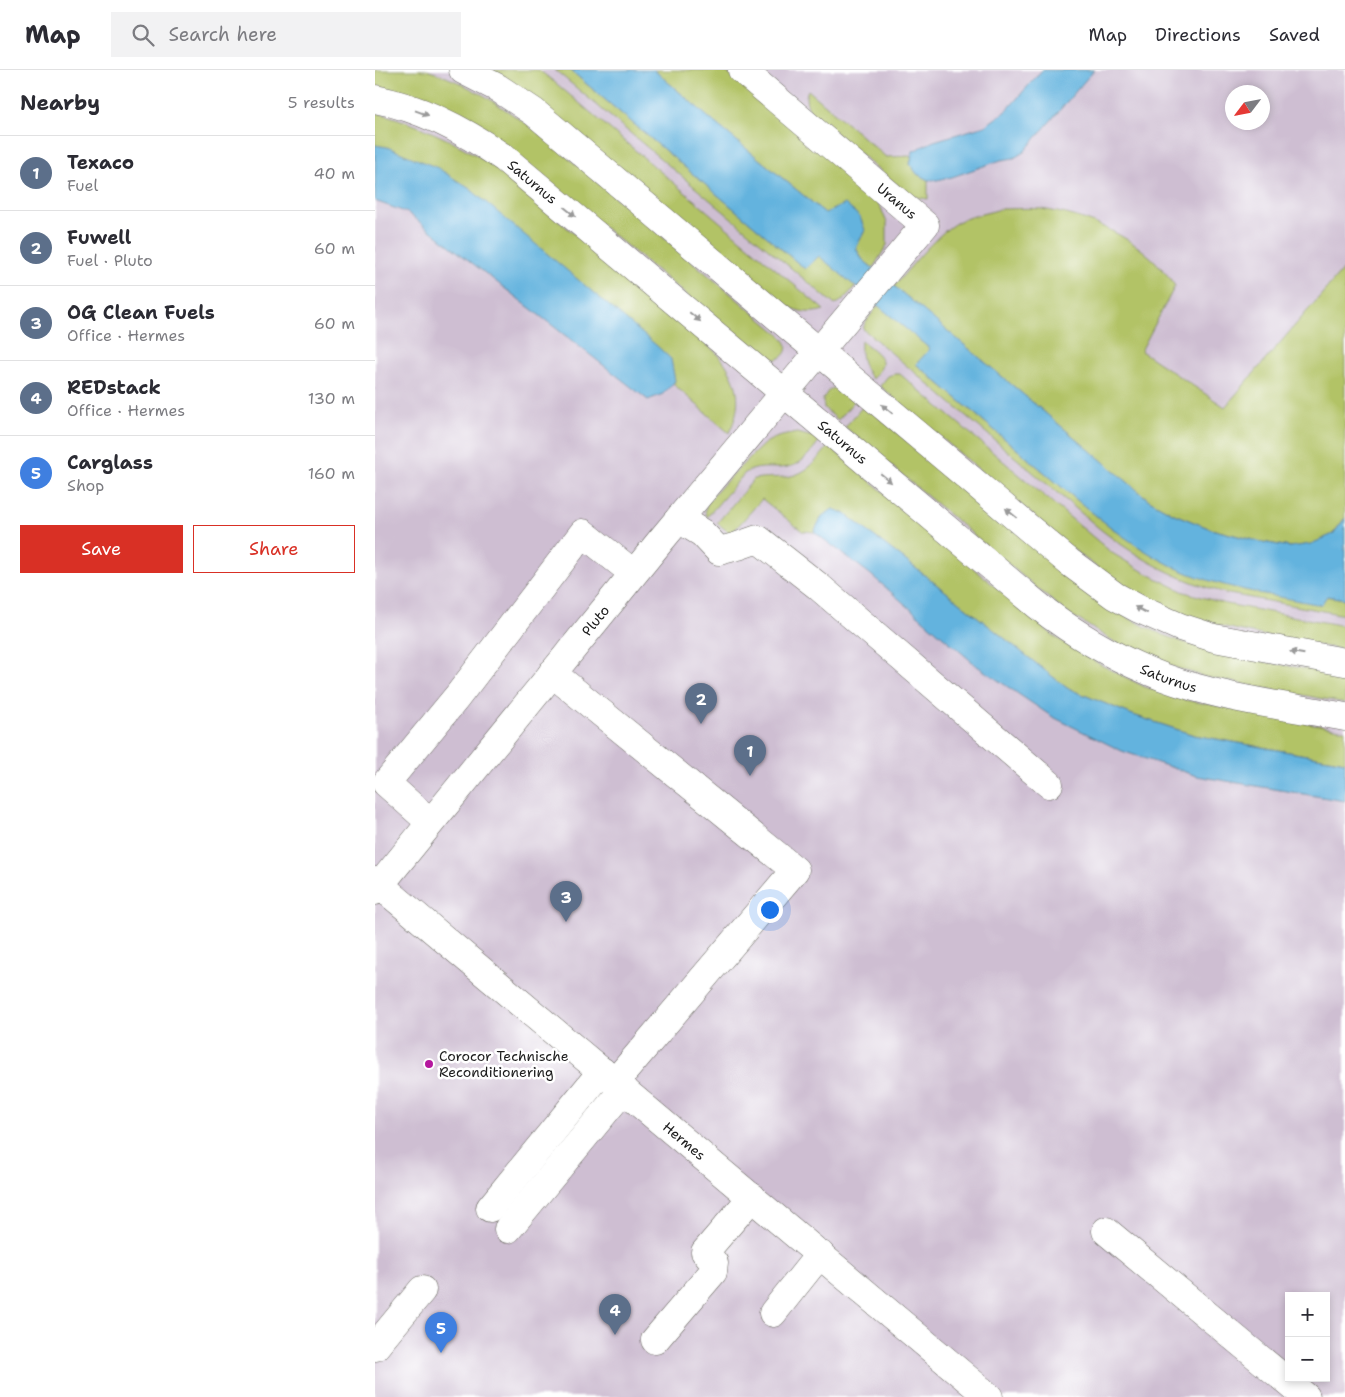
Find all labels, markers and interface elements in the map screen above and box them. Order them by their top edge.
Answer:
search box [111,12,461,57]
text: Map [25,19,81,51]
icon: search [129,21,157,49]
text: Search here [169,22,277,47]
text: Map [1089,23,1127,47]
text: Directions [1155,23,1241,47]
text: Saved [1269,23,1320,47]
north arrow [1225,85,1270,130]
text: Nearby [20,89,100,117]
text: 5 results [288,92,355,113]
one-way arrow [414,109,429,117]
text: Texaco [67,150,134,175]
street label: Saturnus [504,156,561,208]
text: 1 [32,163,40,184]
text: 40 m [313,163,355,184]
text: Fuel [67,175,98,196]
street label: Uranus [873,179,921,223]
one-way arrow [563,207,576,218]
text: Fuwell [67,225,131,250]
text: 2 [30,238,42,259]
text: 60 m [314,238,355,259]
text: Fuel · Pluto [67,250,153,271]
text: OG Clean Fuels [67,300,215,325]
one-way arrow [688,311,701,322]
text: 3 [30,313,42,334]
text: 60 m [314,313,355,334]
text: Office · Hermes [67,325,185,346]
text: REDstack [67,375,161,400]
text: 4 [30,388,42,409]
text: 130 m [308,388,355,409]
text: Office · Hermes [67,400,185,421]
one-way arrow [881,403,894,414]
street label: Saturnus [814,416,871,468]
text: Carglass [67,450,153,475]
text: 5 [31,463,41,484]
text: 160 m [308,463,355,484]
one-way arrow [879,472,892,483]
text: Shop [67,475,104,496]
one-way arrow [1005,508,1018,519]
button: Save [20,525,183,573]
button: Share [193,525,355,573]
street label: Pluto [578,602,613,639]
one-way arrow [1134,606,1148,614]
one-way arrow [1289,649,1305,657]
street label: Saturnus [1137,660,1199,697]
pin: 2 [685,683,717,724]
pin: 1 [734,735,766,776]
pin: 3 [550,881,582,922]
your location [757,897,783,923]
place label: Corocor Technische Reconditionering [439,1047,569,1081]
marker: Corocor Technische Reconditionering [423,1058,435,1070]
street label: Hermes [659,1118,709,1164]
map controls [1285,1292,1330,1382]
button: + [1285,1292,1330,1337]
pin: 4 [599,1294,631,1335]
pin: 5 [425,1312,457,1353]
button: − [1285,1337,1330,1382]

